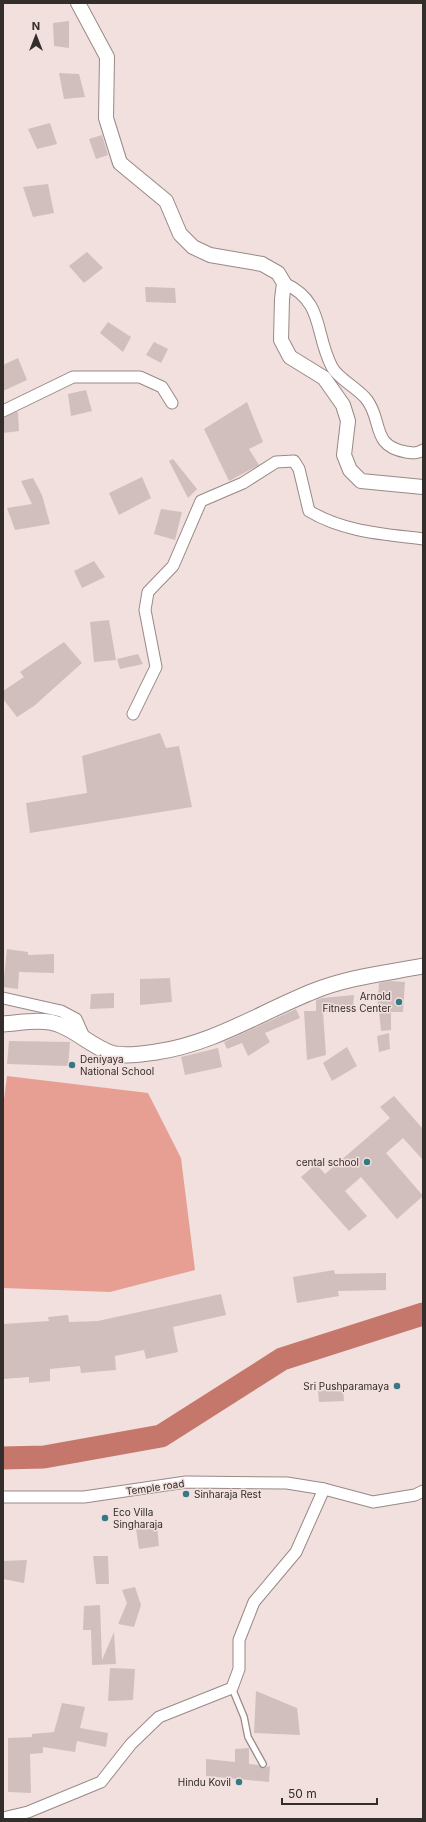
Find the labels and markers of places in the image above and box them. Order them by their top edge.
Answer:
place label: Arnold Fitness Center [322,990,391,1014]
marker: Arnold Fitness Center [394,997,404,1007]
place label: Deniyaya National School [80,1053,154,1077]
marker: Deniyaya National School [67,1060,77,1070]
place label: cental school [296,1156,359,1168]
marker: cental school [362,1157,372,1167]
place label: Sri Pushparamaya [303,1380,389,1392]
marker: Sri Pushparamaya [392,1381,402,1391]
place label: Sinharaja Rest [194,1488,262,1500]
marker: Sinharaja Rest [181,1489,191,1499]
place label: Eco Villa Singharaja [113,1506,163,1530]
marker: Eco Villa Singharaja [100,1513,110,1523]
place label: Hindu Kovil [178,1776,231,1788]
marker: Hindu Kovil [234,1777,244,1787]

